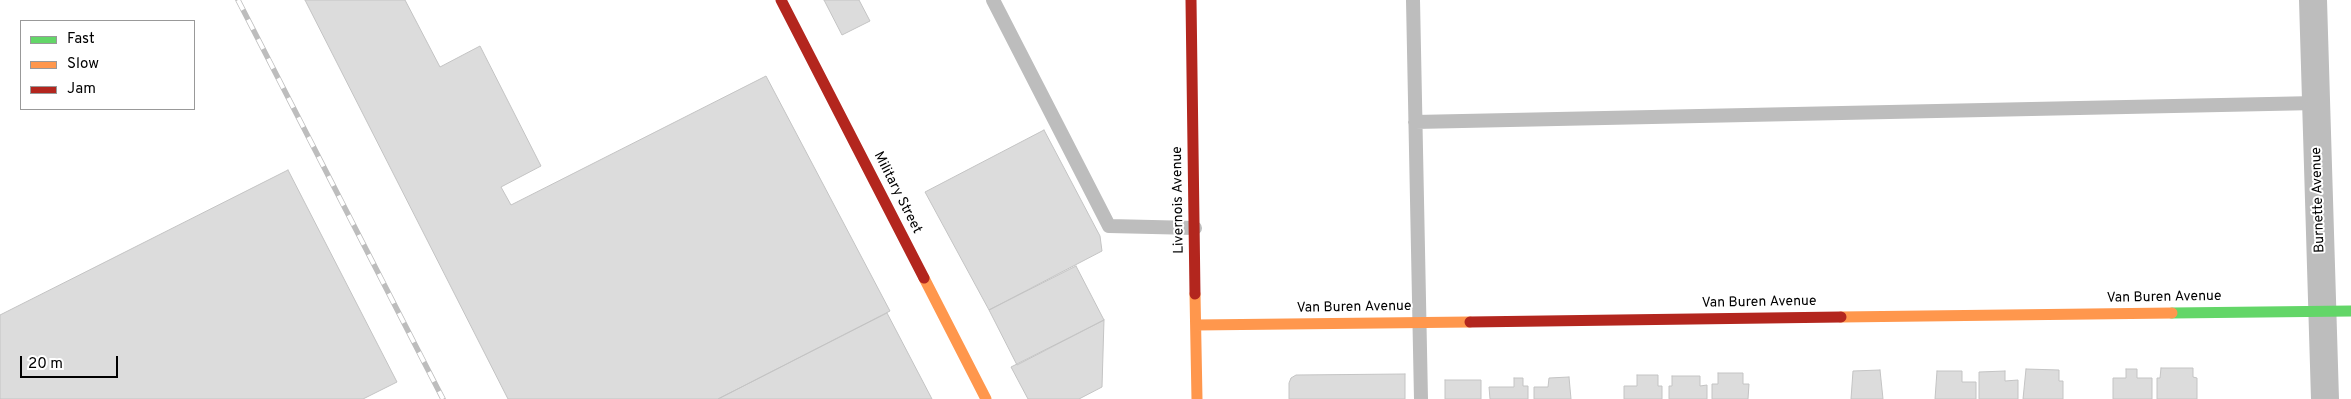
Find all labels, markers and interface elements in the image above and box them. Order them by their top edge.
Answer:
legend [20,20,195,110]
text: Fast [67,30,95,49]
text: Slow [67,55,99,74]
text: Jam [67,80,96,99]
street label: Livernois Avenue [1170,146,1188,254]
street label: Burnette Avenue [2309,147,2329,253]
street label: Military Street [869,149,925,237]
street label: Van Buren Avenue [2106,289,2222,307]
street label: Van Buren Avenue [1701,294,1817,312]
street label: Van Buren Avenue [1296,299,1412,317]
scale bar [22,346,120,378]
text: 20 m [28,355,63,374]

